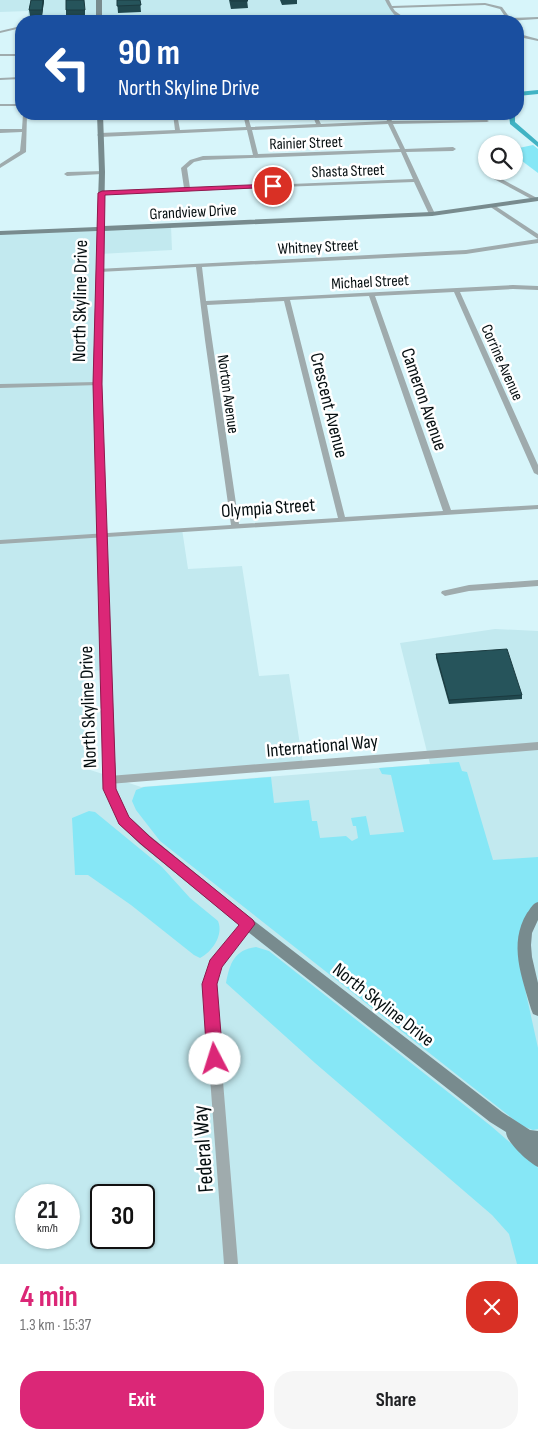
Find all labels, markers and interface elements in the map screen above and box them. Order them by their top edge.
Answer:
text: 90 m [118,32,180,75]
icon: left [35,35,100,100]
text: North Skyline Drive [118,75,260,102]
street label: Rainier Street [269,133,343,154]
map controls [478,135,523,180]
button: search [478,135,523,180]
street label: Shasta Street [311,161,385,182]
pin [252,165,294,207]
icon: arrive [259,172,287,200]
street label: Grandview Drive [149,201,237,224]
street label: Whitney Street [277,236,359,259]
street label: North Skyline Drive [68,240,93,362]
street label: Michael Street [331,271,409,294]
street label: Corrine Avenue [476,322,527,404]
street label: Cameron Avenue [395,345,452,454]
street label: Crescent Avenue [304,350,353,460]
street label: Norton Avenue [213,354,242,435]
street label: Olympia Street [220,494,316,523]
street label: North Skyline Drive [75,645,102,768]
street label: International Way [265,730,380,763]
street label: North Skyline Drive [328,958,438,1052]
position arrow [188,1032,240,1084]
street label: Federal Way [187,1104,220,1193]
speed limit sign: 30 [90,1184,155,1249]
text: 21 [37,1195,58,1226]
text: km/h [37,1221,58,1236]
text: 4 min [20,1279,78,1315]
button: close [466,1281,518,1333]
text: 1.3 km · 15:37 [20,1316,91,1335]
button: Exit [20,1371,264,1429]
button: Share [274,1371,518,1429]

